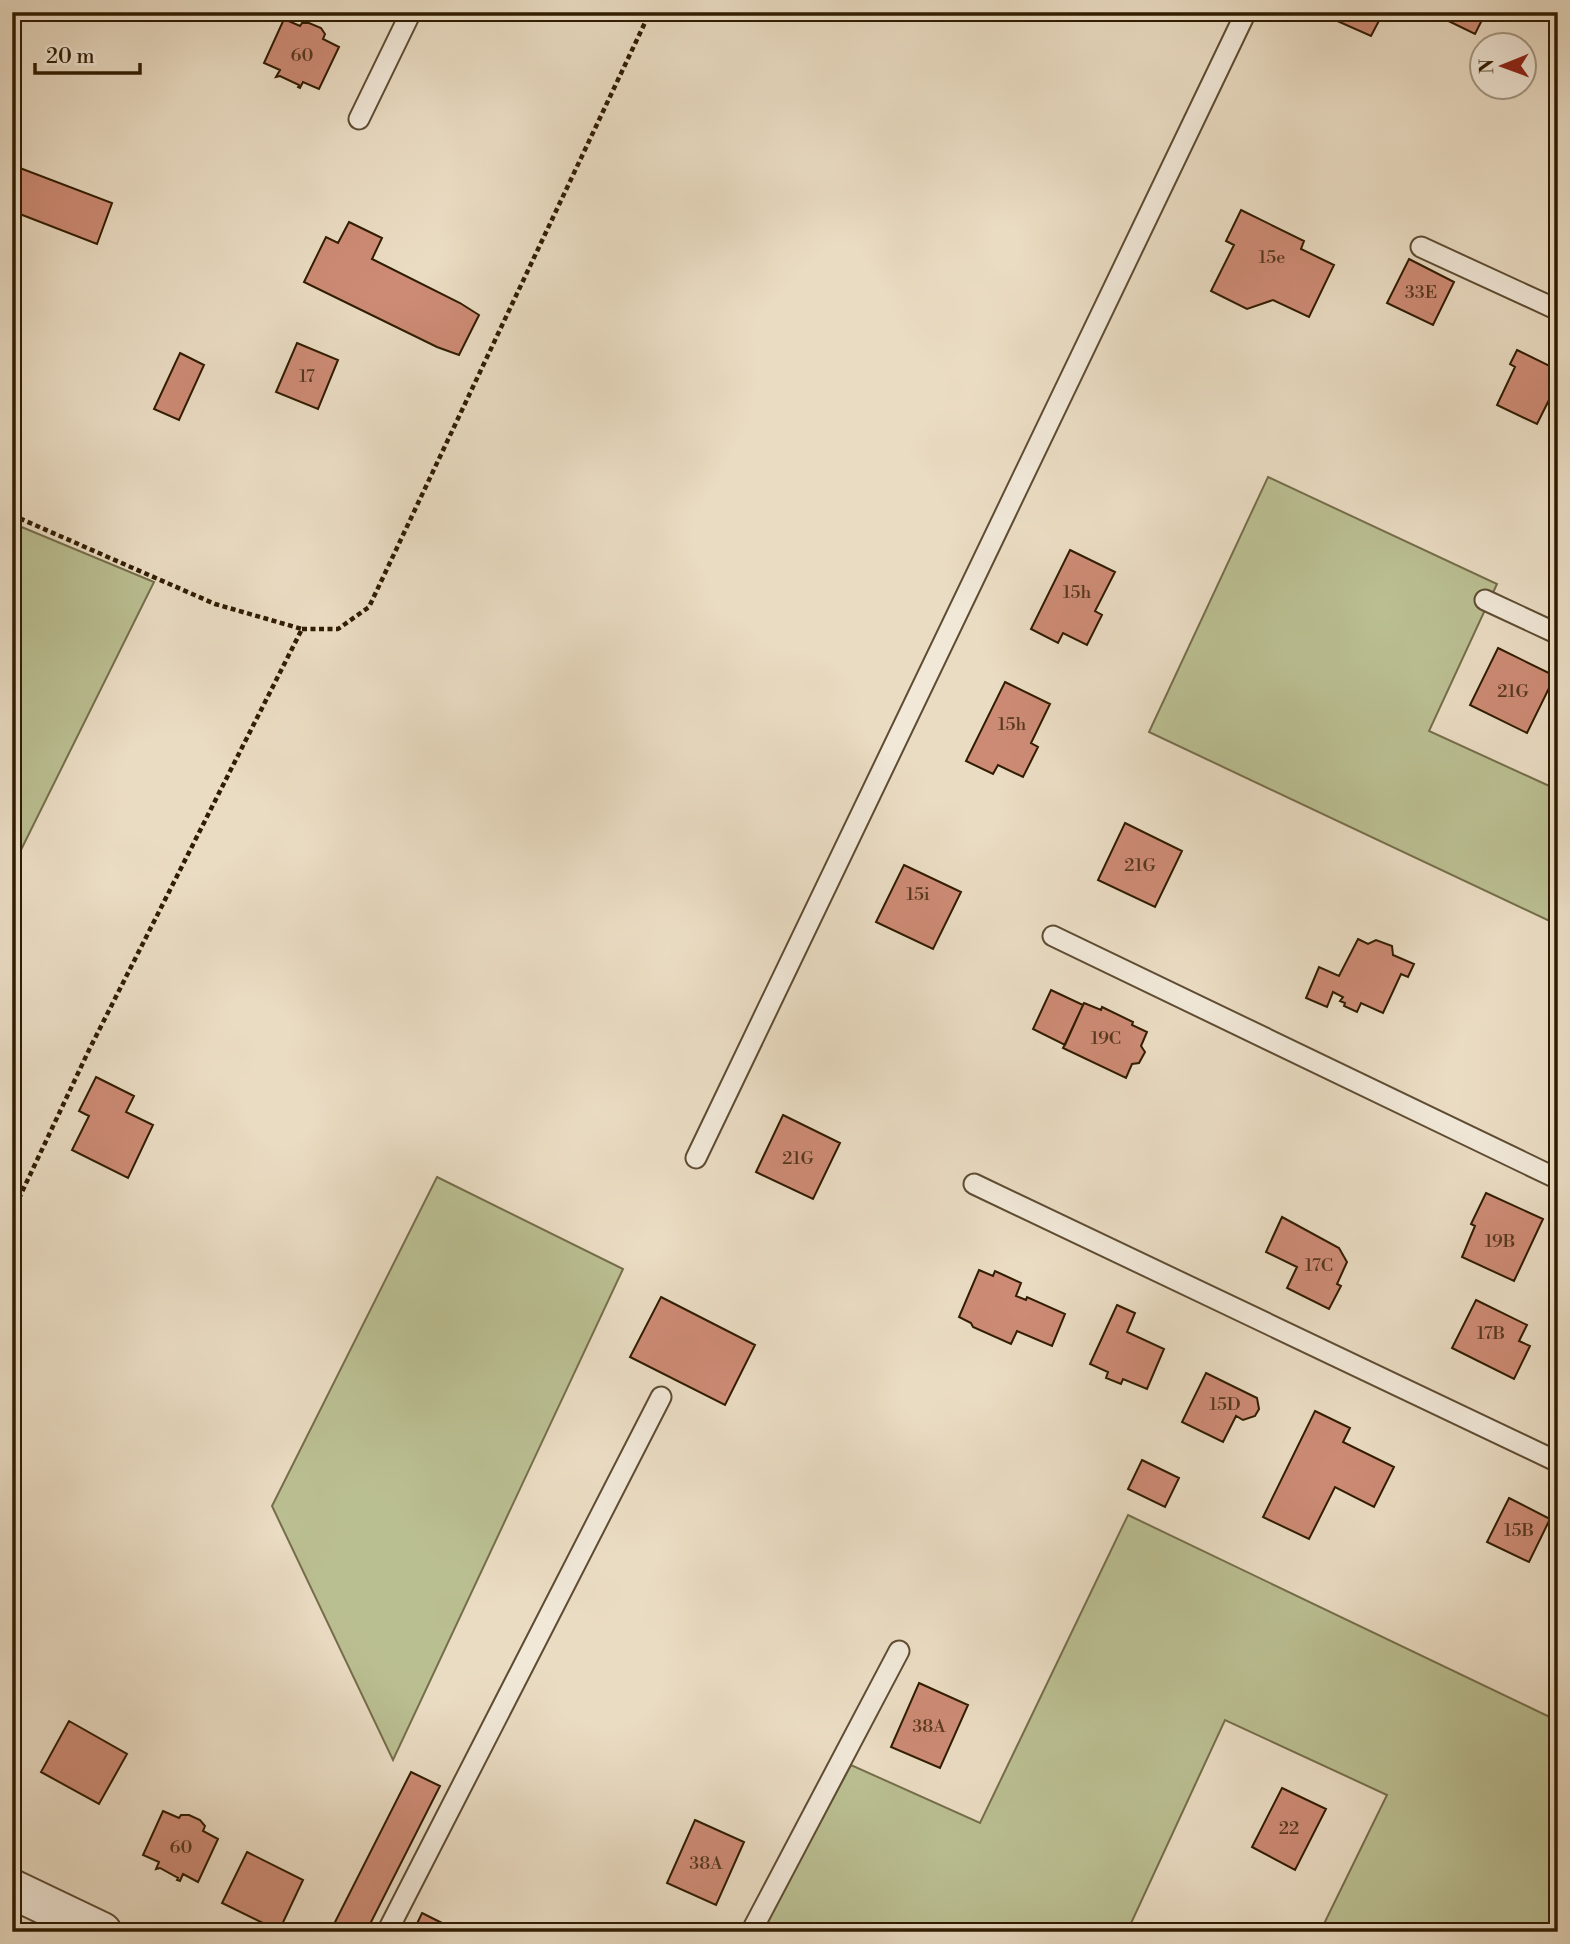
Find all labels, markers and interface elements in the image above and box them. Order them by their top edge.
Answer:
scale bar [35,32,140,76]
north arrow [1468,32,1538,102]
text: 20 m [46,44,95,70]
house number: 60 [291,44,313,67]
text: N [1475,59,1499,74]
house number: 15e [1259,246,1285,269]
house number: 33E [1405,281,1437,304]
house number: 17 [299,365,315,388]
house number: 15h [1063,581,1091,604]
house number: 21G [1497,680,1529,703]
house number: 15h [998,713,1026,736]
house number: 21G [1124,854,1156,877]
house number: 15i [906,883,930,906]
house number: 19C [1091,1027,1121,1050]
house number: 21G [782,1147,814,1170]
house number: 19B [1485,1230,1515,1253]
house number: 17C [1305,1254,1333,1277]
house number: 17B [1477,1322,1505,1345]
house number: 15D [1209,1393,1241,1416]
house number: 15B [1504,1519,1534,1542]
house number: 38A [912,1715,946,1738]
house number: 22 [1279,1817,1299,1840]
house number: 60 [170,1836,192,1859]
house number: 38A [689,1852,723,1875]

